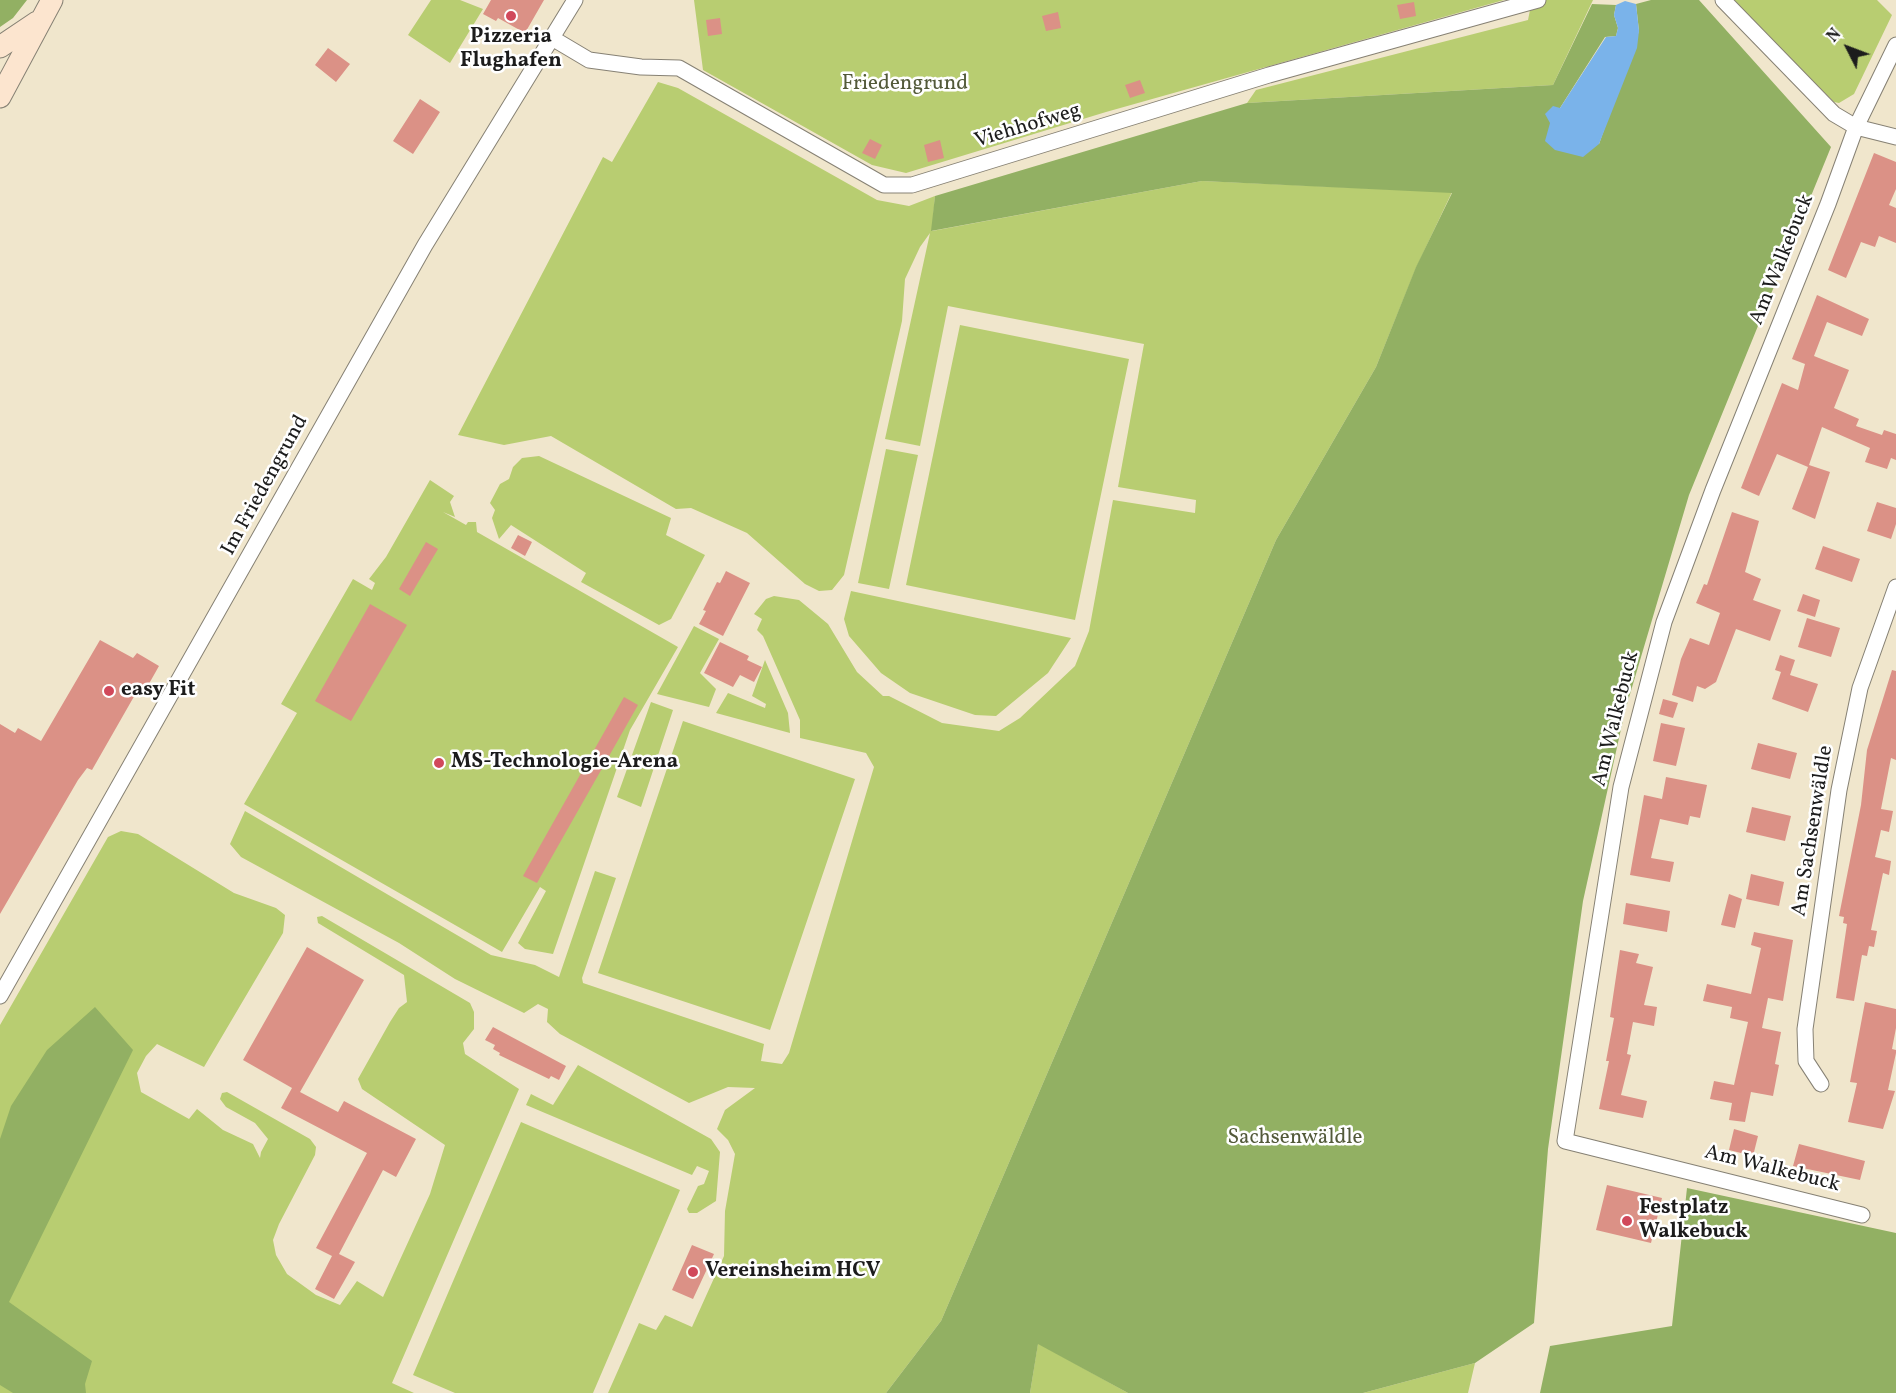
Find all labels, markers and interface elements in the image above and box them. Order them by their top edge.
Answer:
marker: Pizzeria Flughafen [504,9,518,23]
north arrow [1818,18,1878,78]
text: N [1823,24,1847,48]
place label: Pizzeria Flughafen [460,25,562,75]
park label: Friedengrund [842,72,968,98]
street label: Viehhofweg [972,99,1084,155]
street label: Am Walkebuck [1745,191,1821,329]
street label: Im Friedengrund [217,411,315,561]
street label: Am Walkebuck [1588,649,1646,789]
place label: easy Fit [121,678,195,704]
marker: easy Fit [102,684,116,698]
street label: Am Sachsenwäldle [1788,744,1840,918]
place label: MS-Technologie-Arena [451,750,678,776]
marker: MS-Technologie-Arena [432,756,446,770]
park label: Sachsenwäldle [1227,1126,1363,1152]
street label: Am Walkebuck [1702,1141,1842,1199]
place label: Festplatz Walkebuck [1639,1196,1748,1246]
marker: Festplatz Walkebuck [1620,1214,1634,1228]
place label: Vereinsheim HCV [705,1259,880,1285]
marker: Vereinsheim HCV [686,1265,700,1279]

